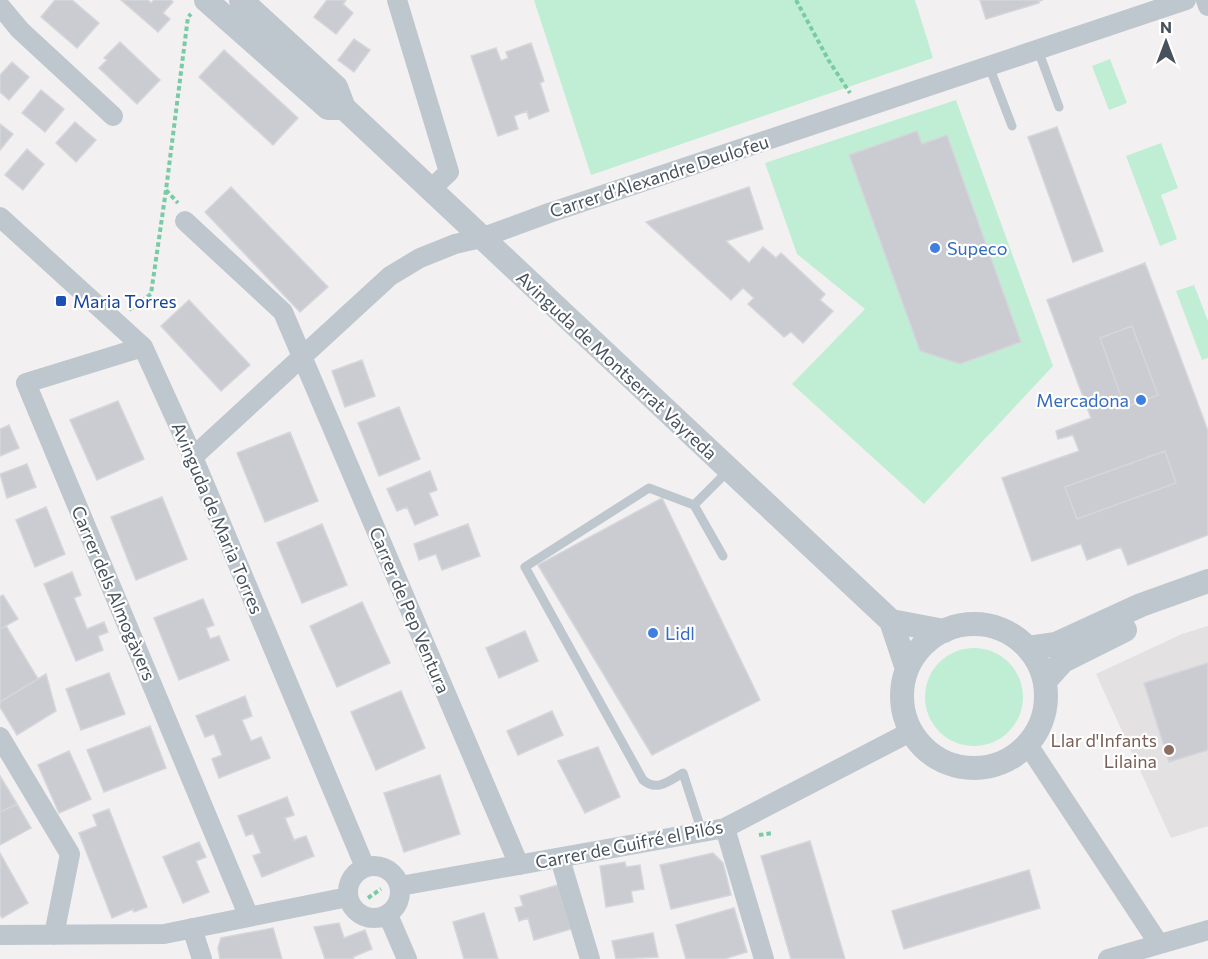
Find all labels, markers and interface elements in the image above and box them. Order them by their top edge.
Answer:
north arrow [1136,12,1196,72]
text: N [1160,17,1172,36]
street label: Carrer d'Alexandre Deulofeu [547,130,771,222]
place label: Supeco [947,237,1007,259]
marker: Supeco [928,241,942,255]
street label: Avinguda de Montserrat Vayreda [512,266,722,464]
place label: Maria Torres [73,290,177,312]
marker: Maria Torres [54,294,68,308]
place label: Mercadona [1036,389,1129,411]
marker: Mercadona [1134,393,1148,407]
street label: Avinguda de Maria Torres [168,419,268,617]
street label: Carrer dels Almogàvers [67,502,161,684]
street label: Carrer de Pep Ventura [365,523,455,697]
place label: Lidl [665,622,695,644]
marker: Lidl [646,626,660,640]
place label: Llar d'Infants Lilaina [1050,729,1157,772]
marker: Llar d'Infants Lilaina [1162,743,1176,757]
street label: Carrer de Guifré el Pilós [533,815,725,873]

